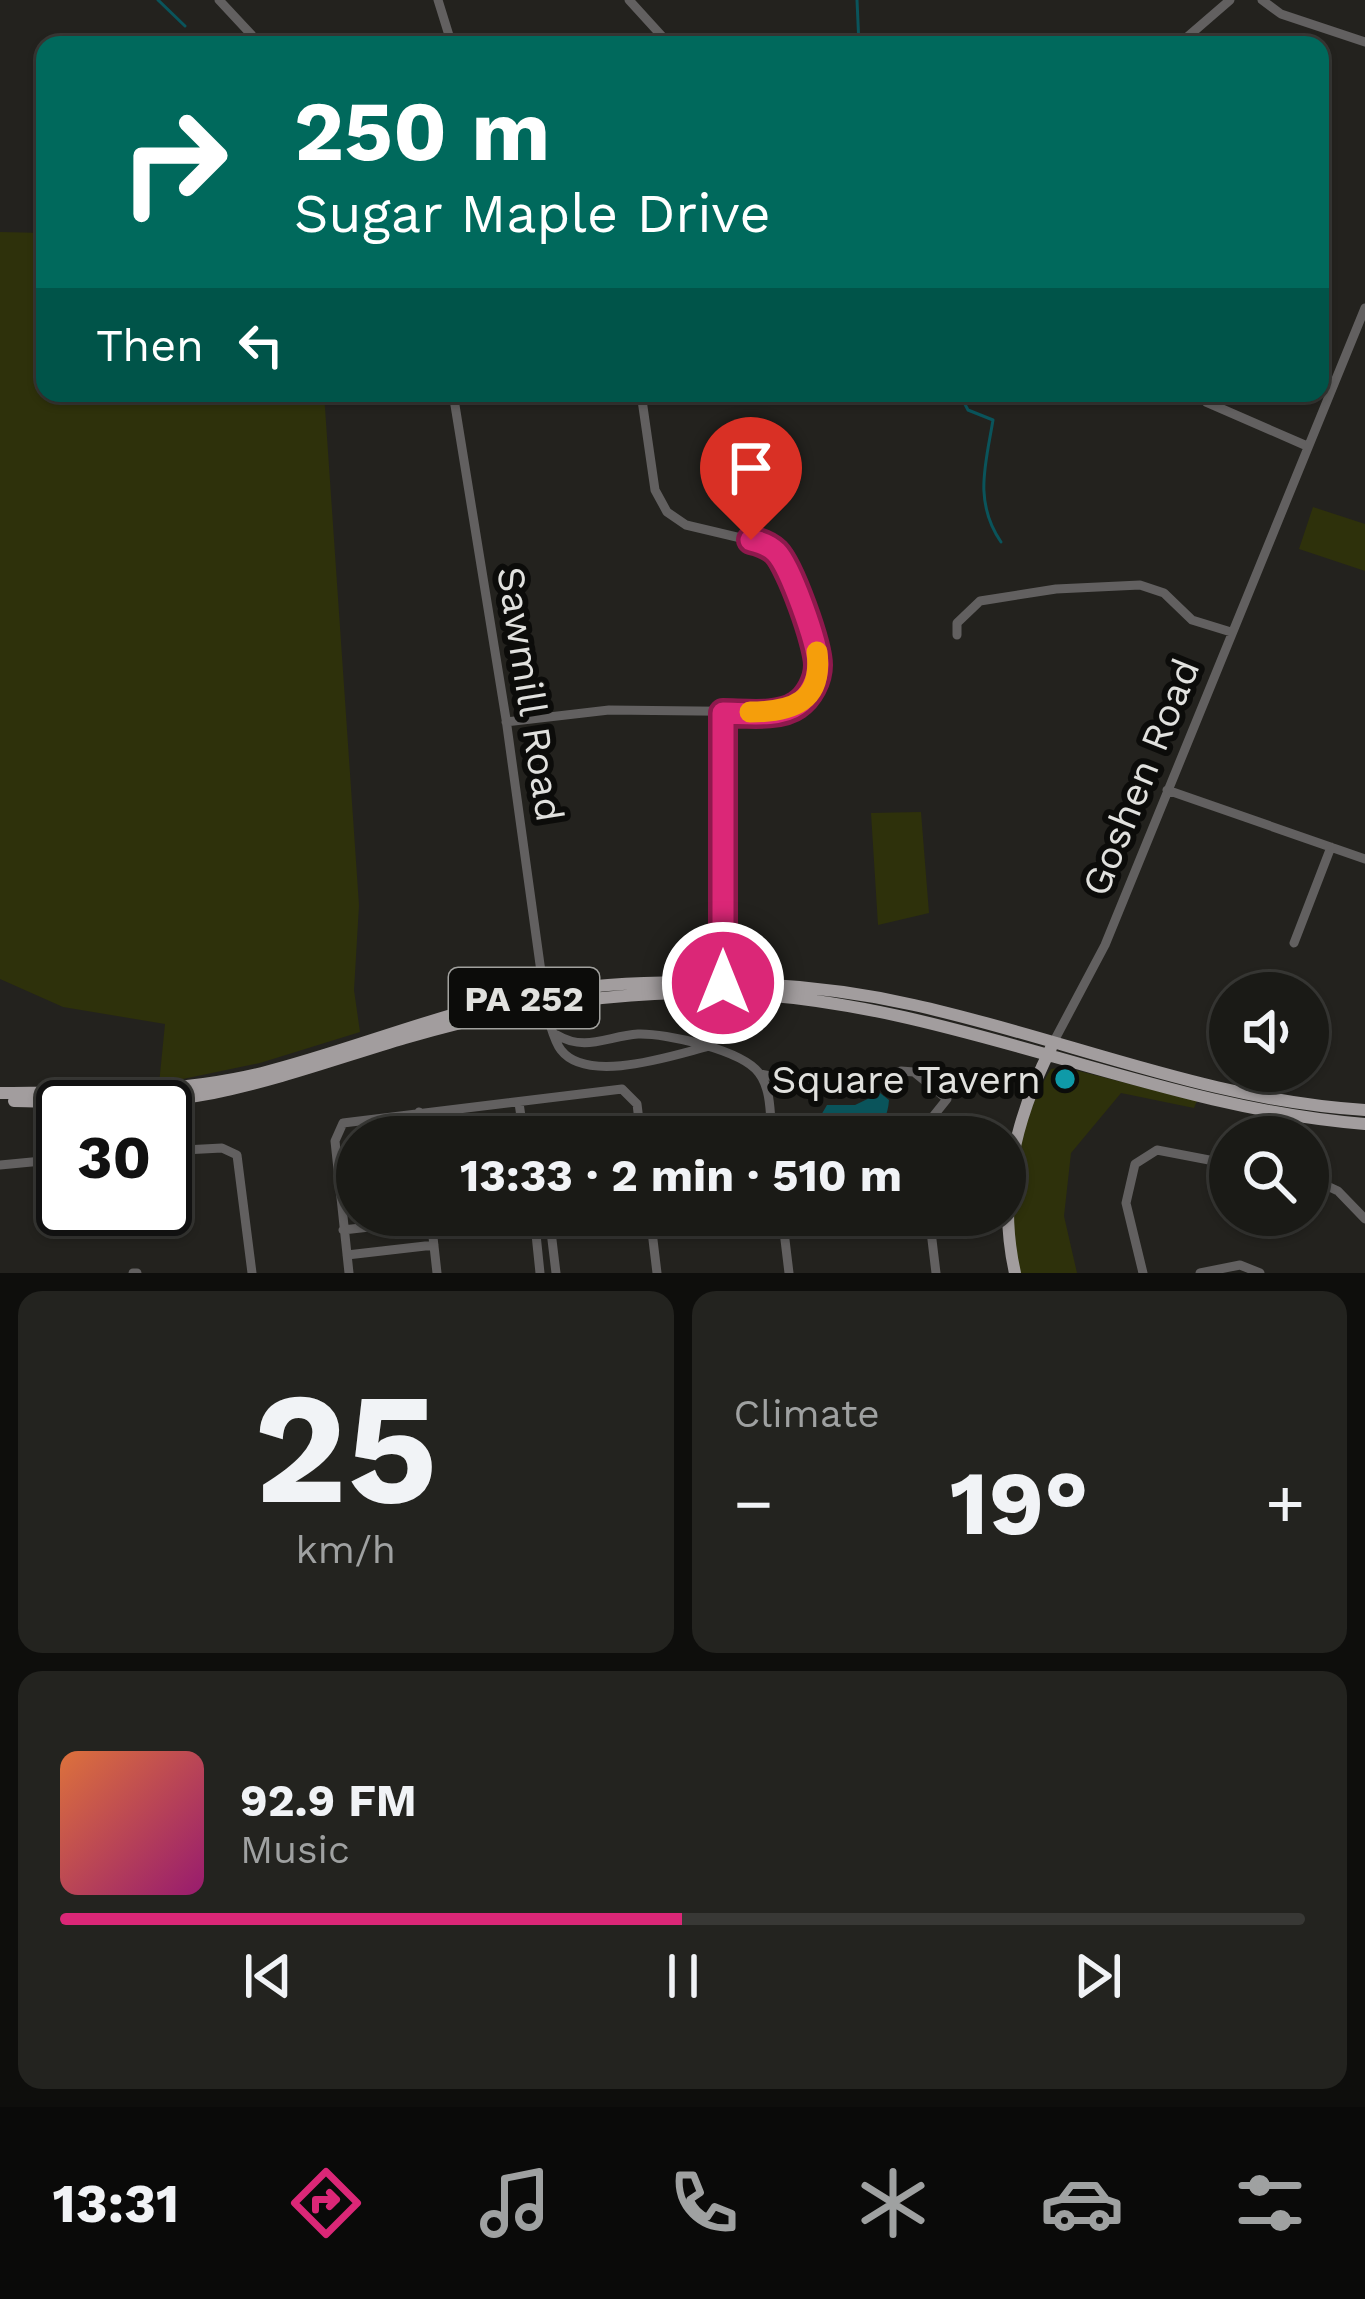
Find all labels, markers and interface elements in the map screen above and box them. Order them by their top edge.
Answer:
text: 250 m [294,82,550,180]
icon: right [96,84,252,240]
text: Sugar Maple Drive [294,182,771,245]
icon: left [228,312,294,378]
text: Then [96,319,204,372]
pin [700,417,802,540]
icon: arrive [718,435,784,501]
street label: Sawmill Road [488,563,573,825]
street label: Goshen Road [1072,652,1208,902]
position arrow [660,920,786,1046]
road number: PA 252 [449,968,599,1028]
map controls [1209,972,1329,1236]
button: sound [1209,972,1329,1092]
place label: Square Tavern [772,1057,1041,1102]
marker: Square Tavern [1052,1066,1078,1092]
speed limit sign: 30 [36,1080,192,1236]
button: search [1209,1116,1329,1236]
text: 13:33 · 2 min · 510 m [460,1149,902,1202]
text: 25 [254,1357,438,1540]
text: Climate [734,1391,880,1436]
text: 19° [950,1450,1089,1556]
text: − [734,1465,773,1542]
text: + [1265,1465,1305,1542]
text: km/h [296,1527,396,1572]
text: 92.9 FM [240,1774,417,1827]
text: Music [240,1827,350,1872]
icon: previous [235,1943,301,2009]
icon: pause [650,1943,716,2009]
icon: next [1065,1943,1131,2009]
icon: directions [284,2161,368,2245]
icon: music [473,2161,557,2245]
icon: phone [662,2161,746,2245]
icon: climate [851,2161,935,2245]
icon: car [1040,2161,1124,2245]
icon: filters [1228,2161,1312,2245]
text: 13:31 [52,2172,179,2235]

